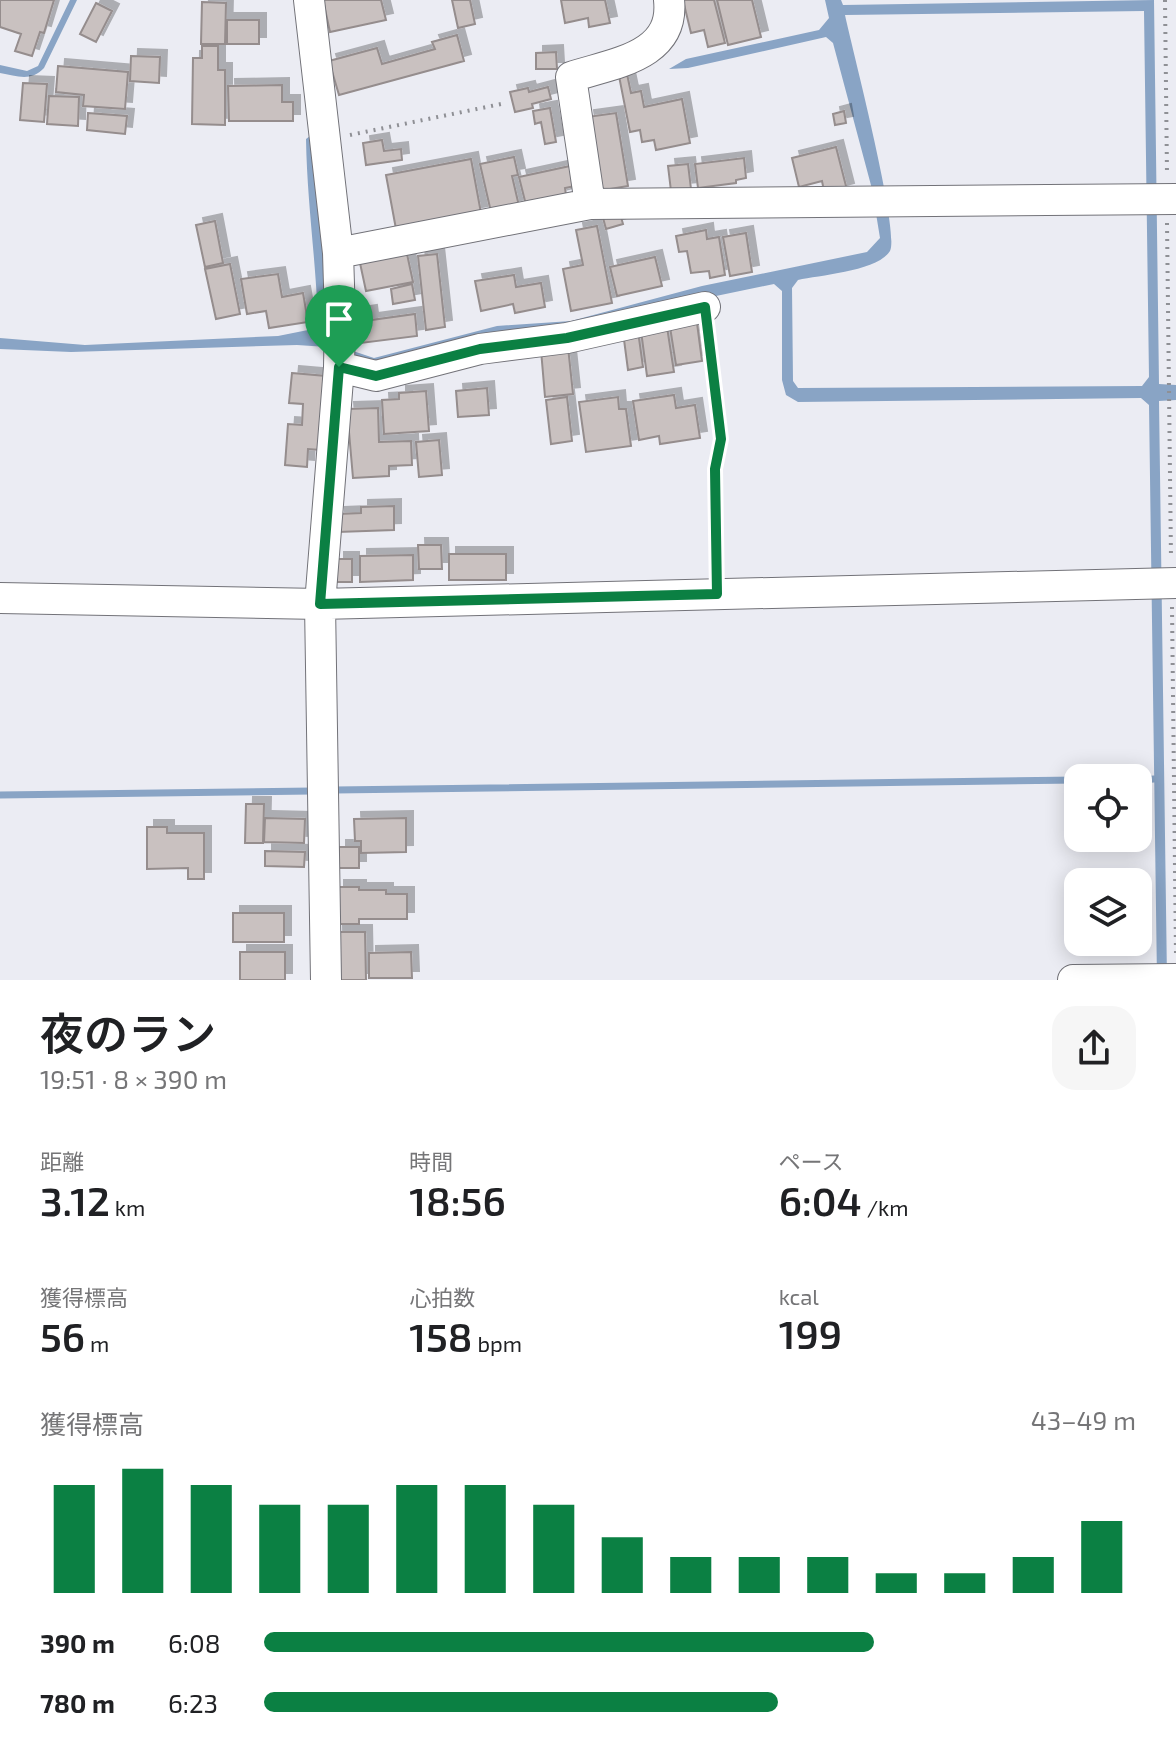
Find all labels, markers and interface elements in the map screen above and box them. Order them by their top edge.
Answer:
pin [305,285,373,367]
icon: arrive [317,297,361,341]
map controls [1064,764,1152,956]
button: locate [1064,764,1152,852]
button: layers [1064,868,1152,956]
text: 夜のラン [40,1006,216,1059]
button: share [1052,1006,1136,1090]
text: 19:51 · 8 × 390 m [40,1063,227,1094]
text: 距離 [40,1148,84,1174]
text: 時間 [409,1148,453,1174]
text: ペース [779,1148,844,1174]
text: 3.12 [40,1176,110,1224]
text: 18:56 [409,1176,506,1224]
text: 6:04 [779,1176,862,1224]
text: km [110,1194,145,1220]
text: /km [862,1194,909,1220]
text: kcal [779,1283,819,1309]
text: 獲得標高 [40,1284,128,1310]
text: 心拍数 [409,1284,475,1310]
text: 199 [779,1309,842,1357]
text: 56 [40,1312,85,1360]
text: 158 [409,1312,473,1360]
text: m [85,1330,109,1356]
text: bpm [473,1330,522,1356]
text: 43–49 m [1031,1404,1136,1435]
text: 獲得標高 [40,1408,144,1439]
text: 390 m [40,1627,115,1658]
text: 6:08 [168,1627,220,1658]
text: 780 m [40,1687,115,1718]
text: 6:23 [168,1687,218,1718]

